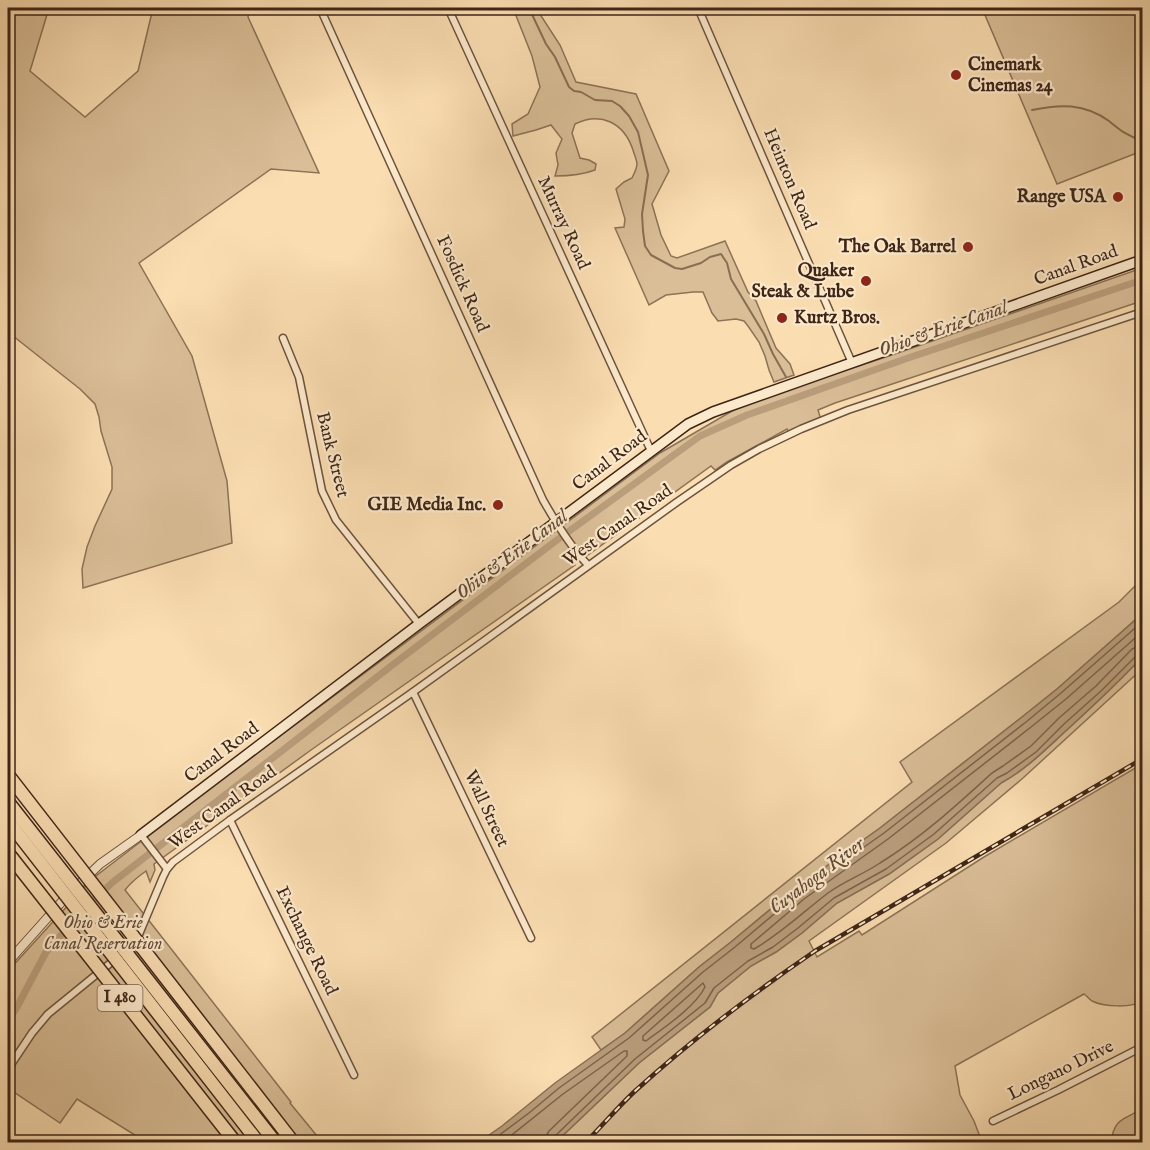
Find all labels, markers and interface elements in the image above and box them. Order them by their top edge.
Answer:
place label: Cinemark Cinemas 24 [968,54,1054,98]
marker: Cinemark Cinemas 24 [949,68,963,82]
street label: Heinton Road [757,125,821,233]
street label: Murray Road [531,173,595,274]
place label: Range USA [1017,186,1107,209]
marker: Range USA [1111,190,1125,204]
street label: Fosdick Road [430,232,494,336]
place label: The Oak Barrel [838,236,957,259]
marker: The Oak Barrel [961,240,975,254]
street label: Canal Road [1031,240,1121,292]
place label: Quaker Steak & Lube [752,260,855,304]
marker: Quaker Steak & Lube [859,274,873,288]
water label: Ohio & Erie Canal [875,295,1013,363]
place label: Kurtz Bros. [794,307,880,330]
marker: Kurtz Bros. [775,311,789,325]
street label: Bank Street [310,410,354,500]
street label: Canal Road [568,425,652,497]
street label: West Canal Road [559,479,678,572]
place label: GIE Media Inc. [367,494,486,517]
marker: GIE Media Inc. [491,498,505,512]
water label: Ohio & Erie Canal [451,503,575,605]
street label: Canal Road [180,717,264,789]
street label: West Canal Road [164,761,282,855]
street label: Wall Street [458,767,514,851]
water label: Cuyahoga River [764,831,871,921]
street label: Exchange Road [270,883,342,1000]
park label: Ohio & Erie Canal Reservation [44,912,162,956]
road number: I 480 [98,985,142,1011]
street label: Longano Drive [1004,1035,1118,1107]

